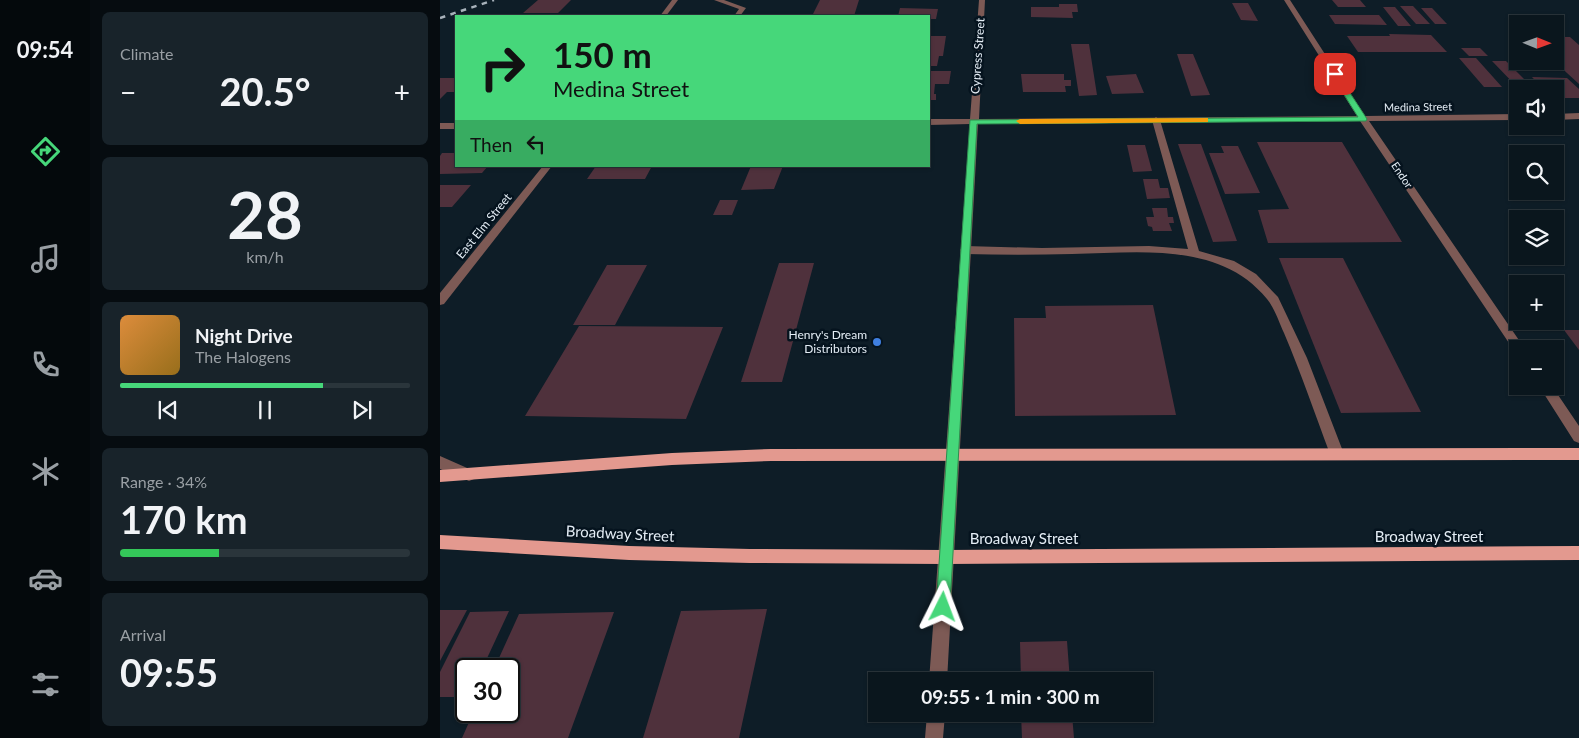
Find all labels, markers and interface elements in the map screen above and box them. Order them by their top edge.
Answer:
north arrow [1509,15,1564,70]
map controls [1509,15,1564,395]
street label: Cypress Street [967,17,988,95]
text: 150 m [553,33,652,75]
icon: right [470,35,535,100]
text: 09:54 [17,36,73,63]
text: Climate [120,44,173,63]
pin [1314,53,1356,95]
icon: arrive [1321,60,1349,88]
text: 20.5° [220,68,310,114]
text: − [120,75,136,109]
text: + [394,75,410,109]
text: Medina Street [553,75,689,102]
button: sound [1509,80,1564,135]
street label: Medina Street [1384,99,1452,114]
icon: left [522,130,550,158]
text: Then [470,133,512,156]
icon: directions [28,134,63,169]
button: search [1509,145,1564,200]
street label: Endor [1389,159,1416,190]
text: 28 [227,175,303,253]
street label: East Elm Street [453,189,515,261]
button: layers [1509,210,1564,265]
icon: music [28,241,63,276]
text: km/h [246,247,284,266]
button: + [1509,275,1564,330]
text: Night Drive [195,324,293,347]
place label: Henry's Dream Distributors [789,327,867,356]
marker: Henry's Dream Distributors [871,336,883,348]
button: − [1509,340,1564,395]
icon: phone [28,347,63,382]
text: The Halogens [195,347,291,366]
icon: previous [154,396,182,424]
icon: pause [251,396,279,424]
icon: next [348,396,376,424]
icon: climate [28,454,63,489]
text: Range · 34% [120,472,207,491]
text: 170 km [120,496,248,542]
street label: Broadway Street [565,521,675,545]
street label: Broadway Street [1375,527,1484,545]
street label: Broadway Street [970,529,1079,547]
icon: car [28,561,63,596]
position arrow [916,580,968,632]
text: Arrival [120,625,166,644]
text: 09:55 [120,649,218,695]
speed limit sign: 30 [455,658,520,723]
icon: filters [28,667,63,702]
text: 09:55 · 1 min · 300 m [921,685,1100,708]

